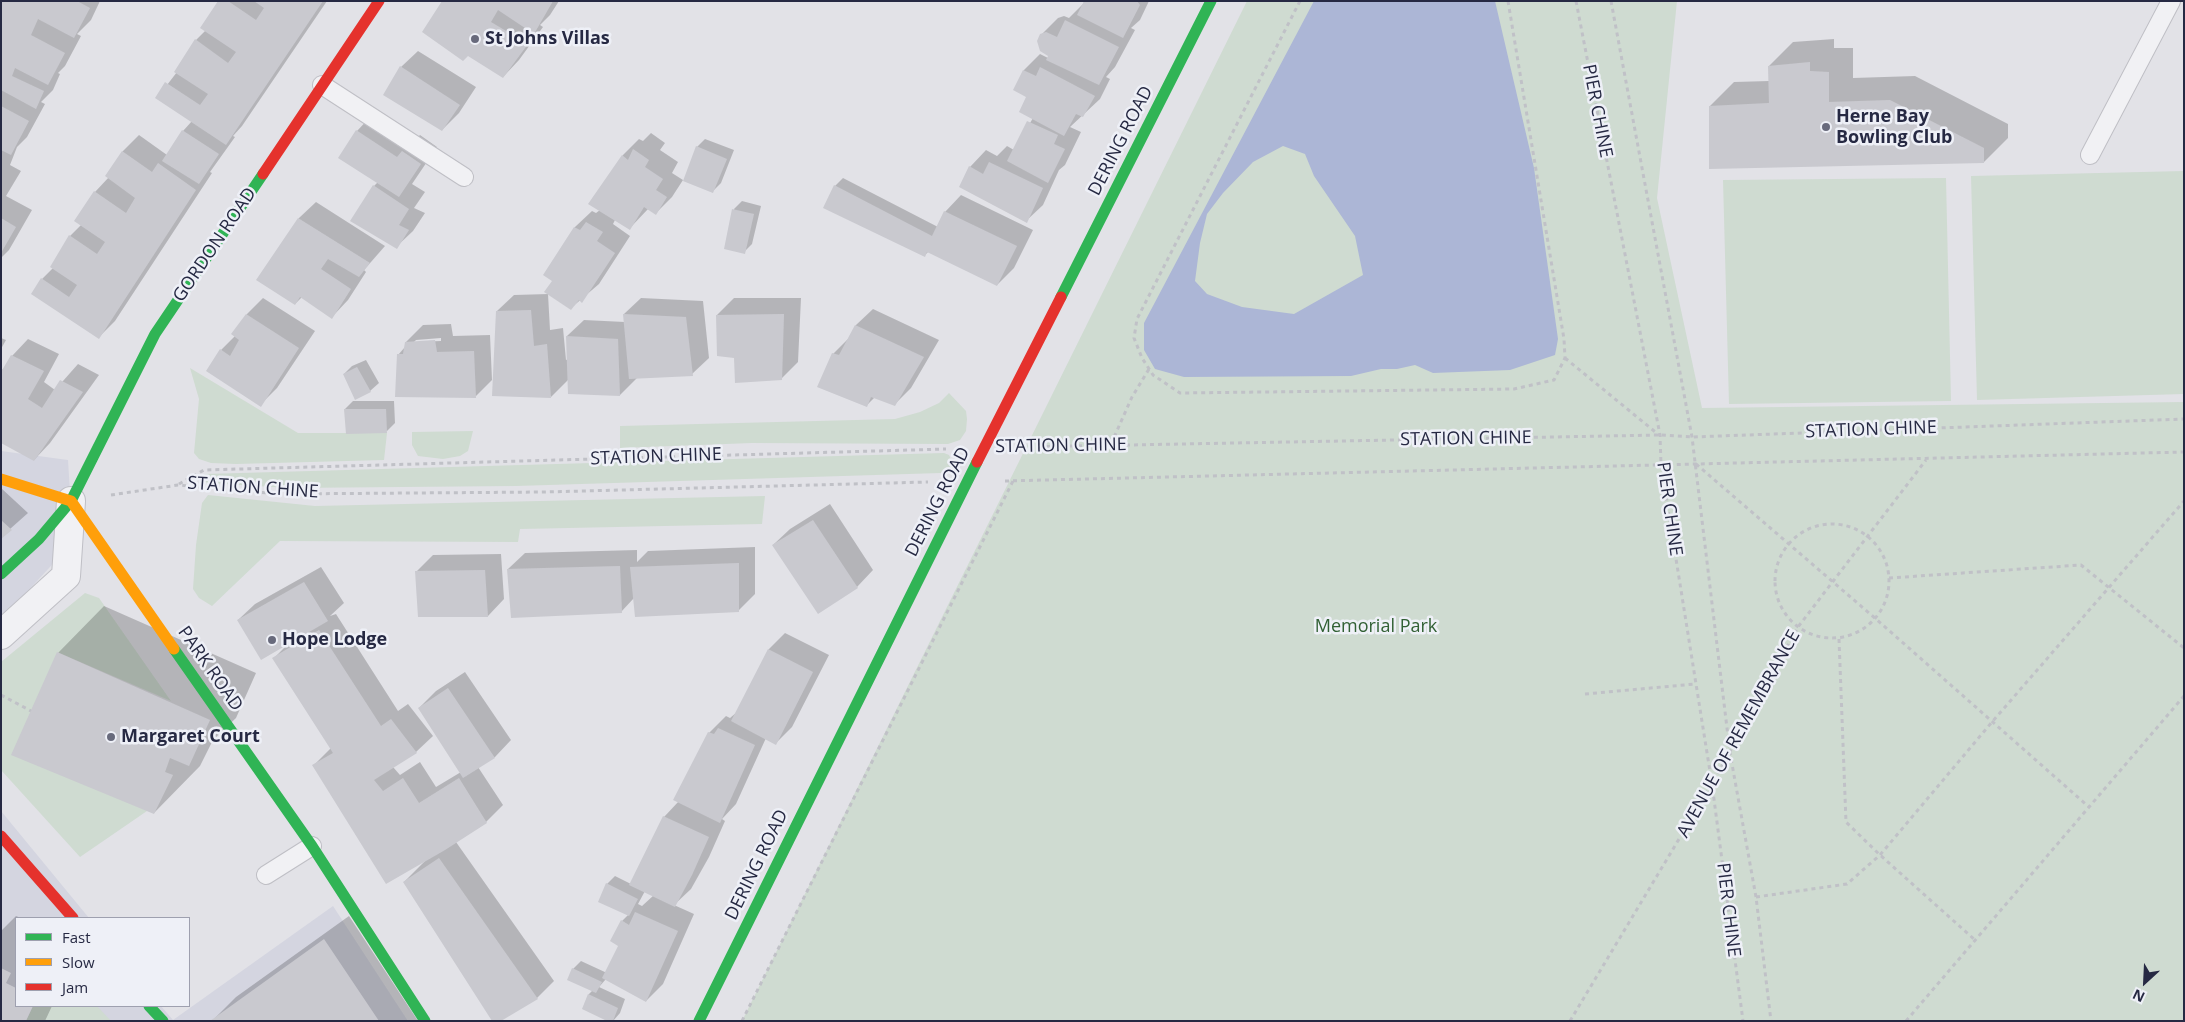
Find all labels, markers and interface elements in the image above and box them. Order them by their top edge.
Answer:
place label: St Johns Villas [485,28,610,50]
marker: St Johns Villas [469,33,481,45]
street label: PIER CHINE [1577,62,1617,160]
street label: DERING ROAD [1084,83,1158,199]
place label: Herne Bay Bowling Club [1836,106,1952,148]
marker: Herne Bay Bowling Club [1820,121,1832,133]
street label: GORDON ROAD [169,184,261,306]
street label: STATION CHINE [1805,417,1937,443]
street label: STATION CHINE [1400,427,1532,451]
street label: STATION CHINE [995,434,1127,458]
street label: STATION CHINE [590,444,722,470]
street label: DERING ROAD [901,444,975,560]
street label: PIER CHINE [1652,461,1686,557]
street label: STATION CHINE [187,473,319,503]
park label: Memorial Park [1315,616,1437,638]
street label: PARK ROAD [173,622,247,716]
street label: AVENUE OF REMEMBRANCE [1673,626,1805,842]
place label: Hope Lodge [282,629,387,651]
marker: Hope Lodge [266,634,278,646]
place label: Margaret Court [121,726,260,748]
marker: Margaret Court [105,731,117,743]
street label: DERING ROAD [721,806,793,924]
street label: PIER CHINE [1712,862,1744,958]
legend [15,917,190,1007]
text: Fast [62,927,91,947]
text: Slow [62,952,95,972]
north arrow [2120,957,2170,1007]
text: Jam [62,977,88,997]
text: N [2129,985,2148,1007]

